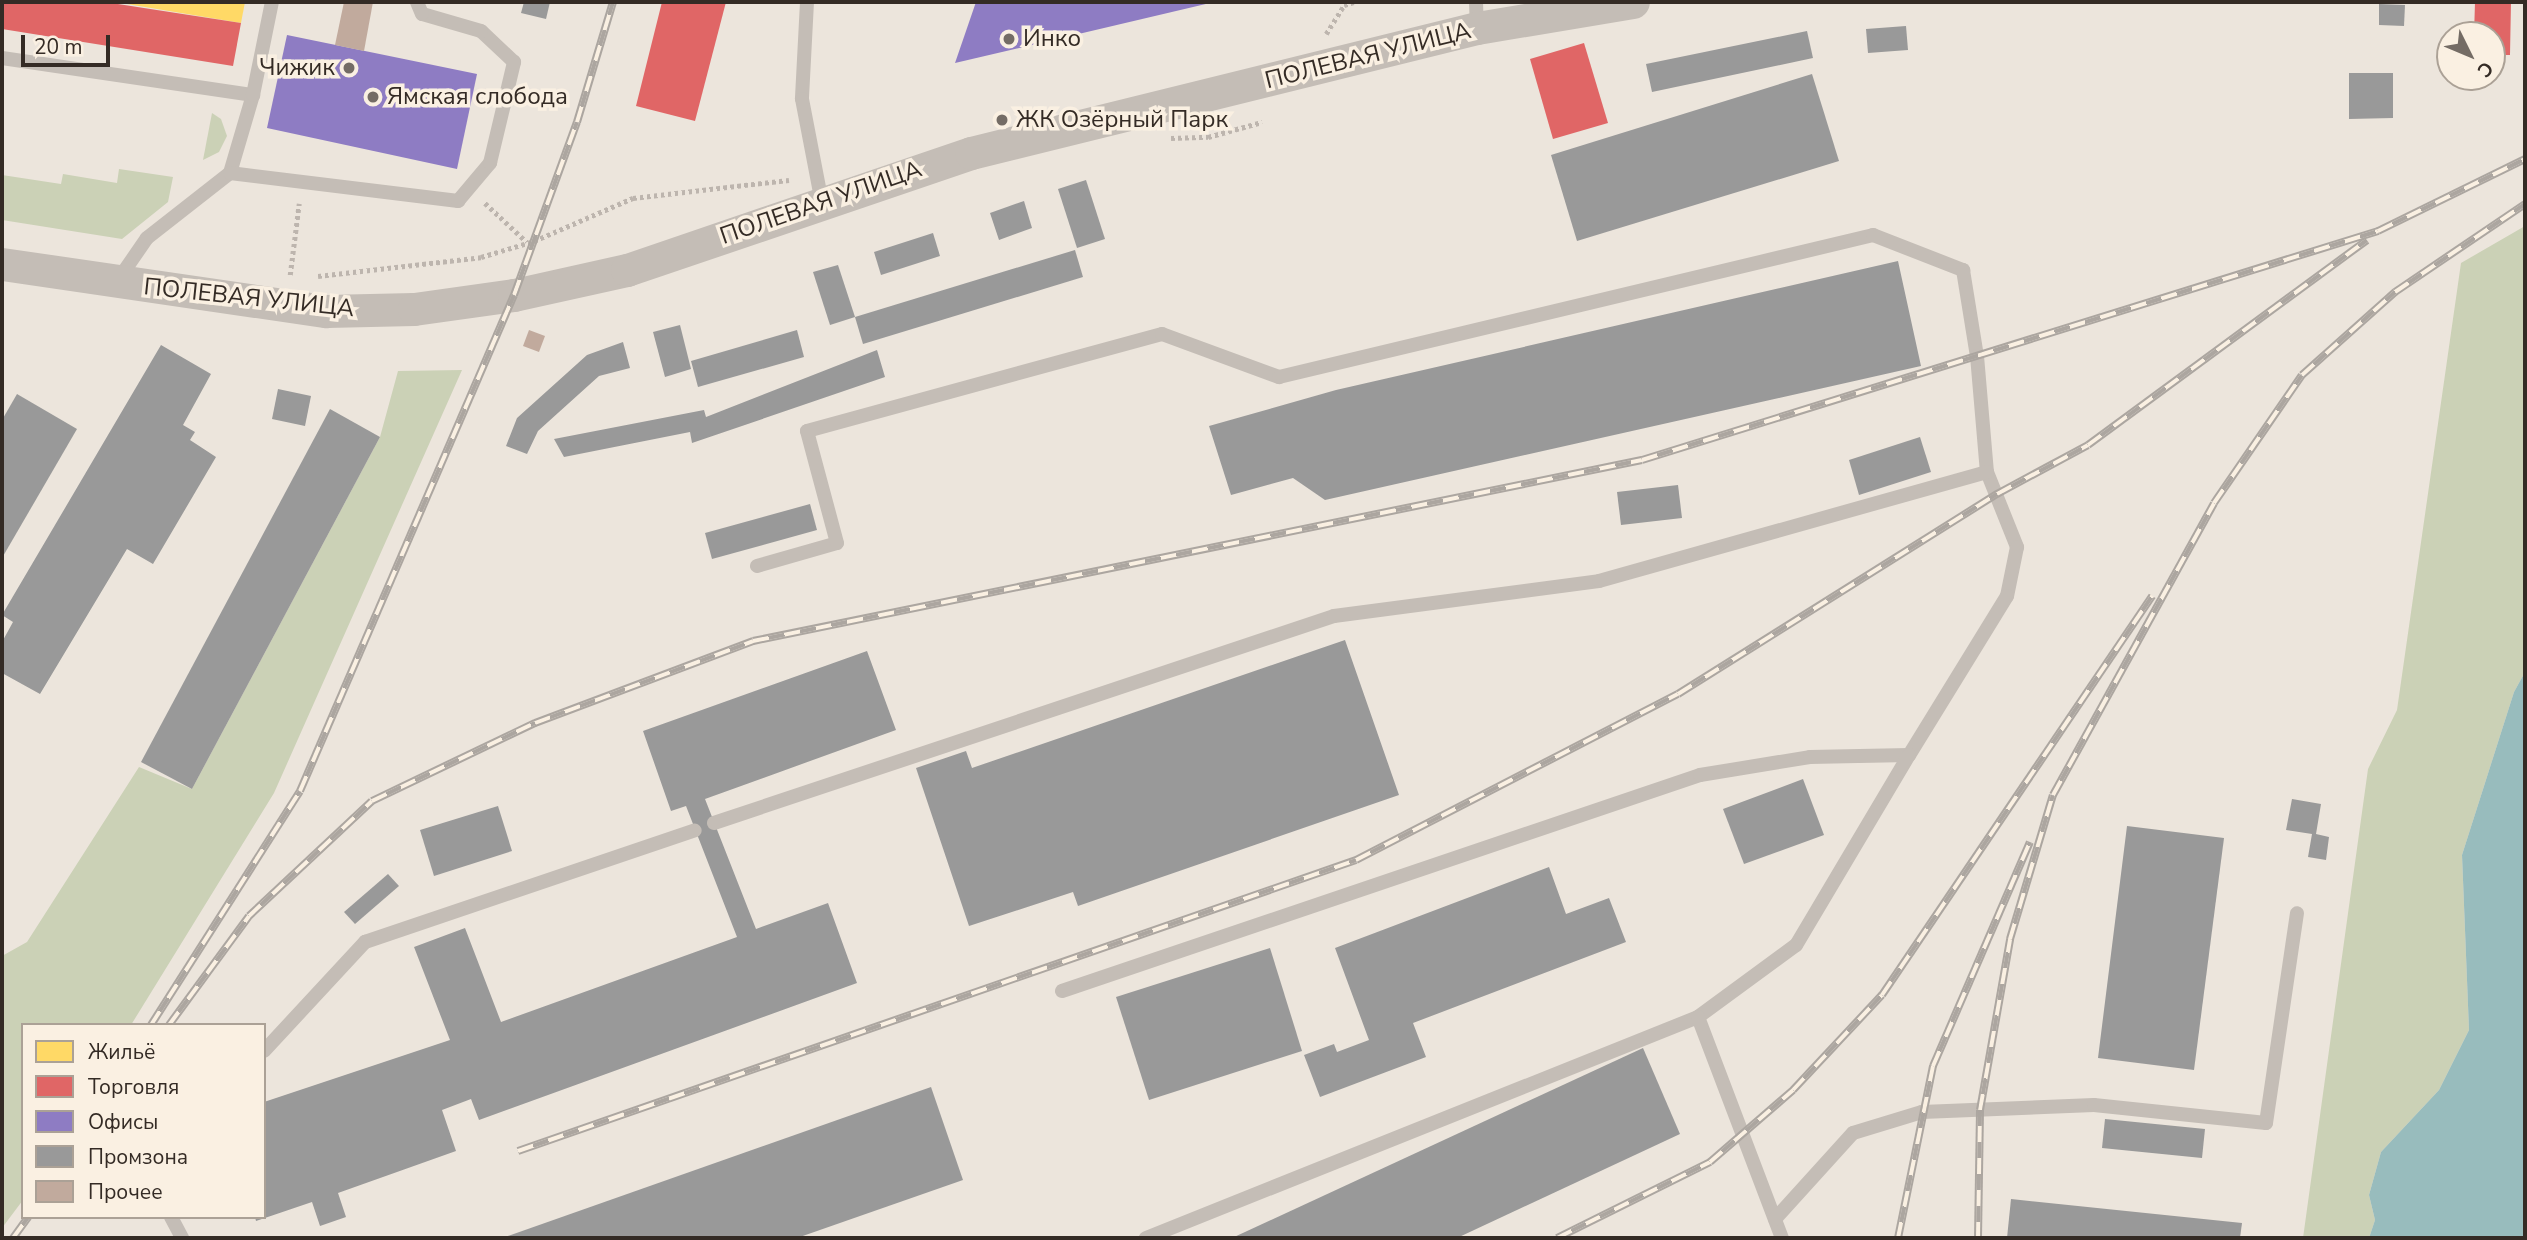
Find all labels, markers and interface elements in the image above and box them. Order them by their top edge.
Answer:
street label: ПОЛЕВАЯ УЛИЦА [1262,16,1474,96]
scale bar [24,21,114,65]
north arrow [2436,21,2506,91]
place label: Инко [1023,25,1081,53]
marker: Инко [1001,31,1017,47]
text: 20 m [34,33,83,61]
place label: Чижик [259,54,335,82]
text: С [2471,55,2499,83]
marker: Чижик [341,60,357,76]
place label: Ямская слобода [387,83,568,111]
marker: Ямская слобода [365,89,381,105]
place label: ЖК Озёрный Парк [1016,106,1228,134]
marker: ЖК Озёрный Парк [994,112,1010,128]
street label: ПОЛЕВАЯ УЛИЦА [716,155,926,251]
street label: ПОЛЕВАЯ УЛИЦА [142,273,356,323]
legend [21,1023,266,1219]
text: Жильё [88,1038,155,1066]
text: Торговля [88,1073,179,1101]
text: Офисы [88,1108,158,1136]
text: Промзона [88,1143,188,1171]
text: Прочее [88,1178,163,1206]

